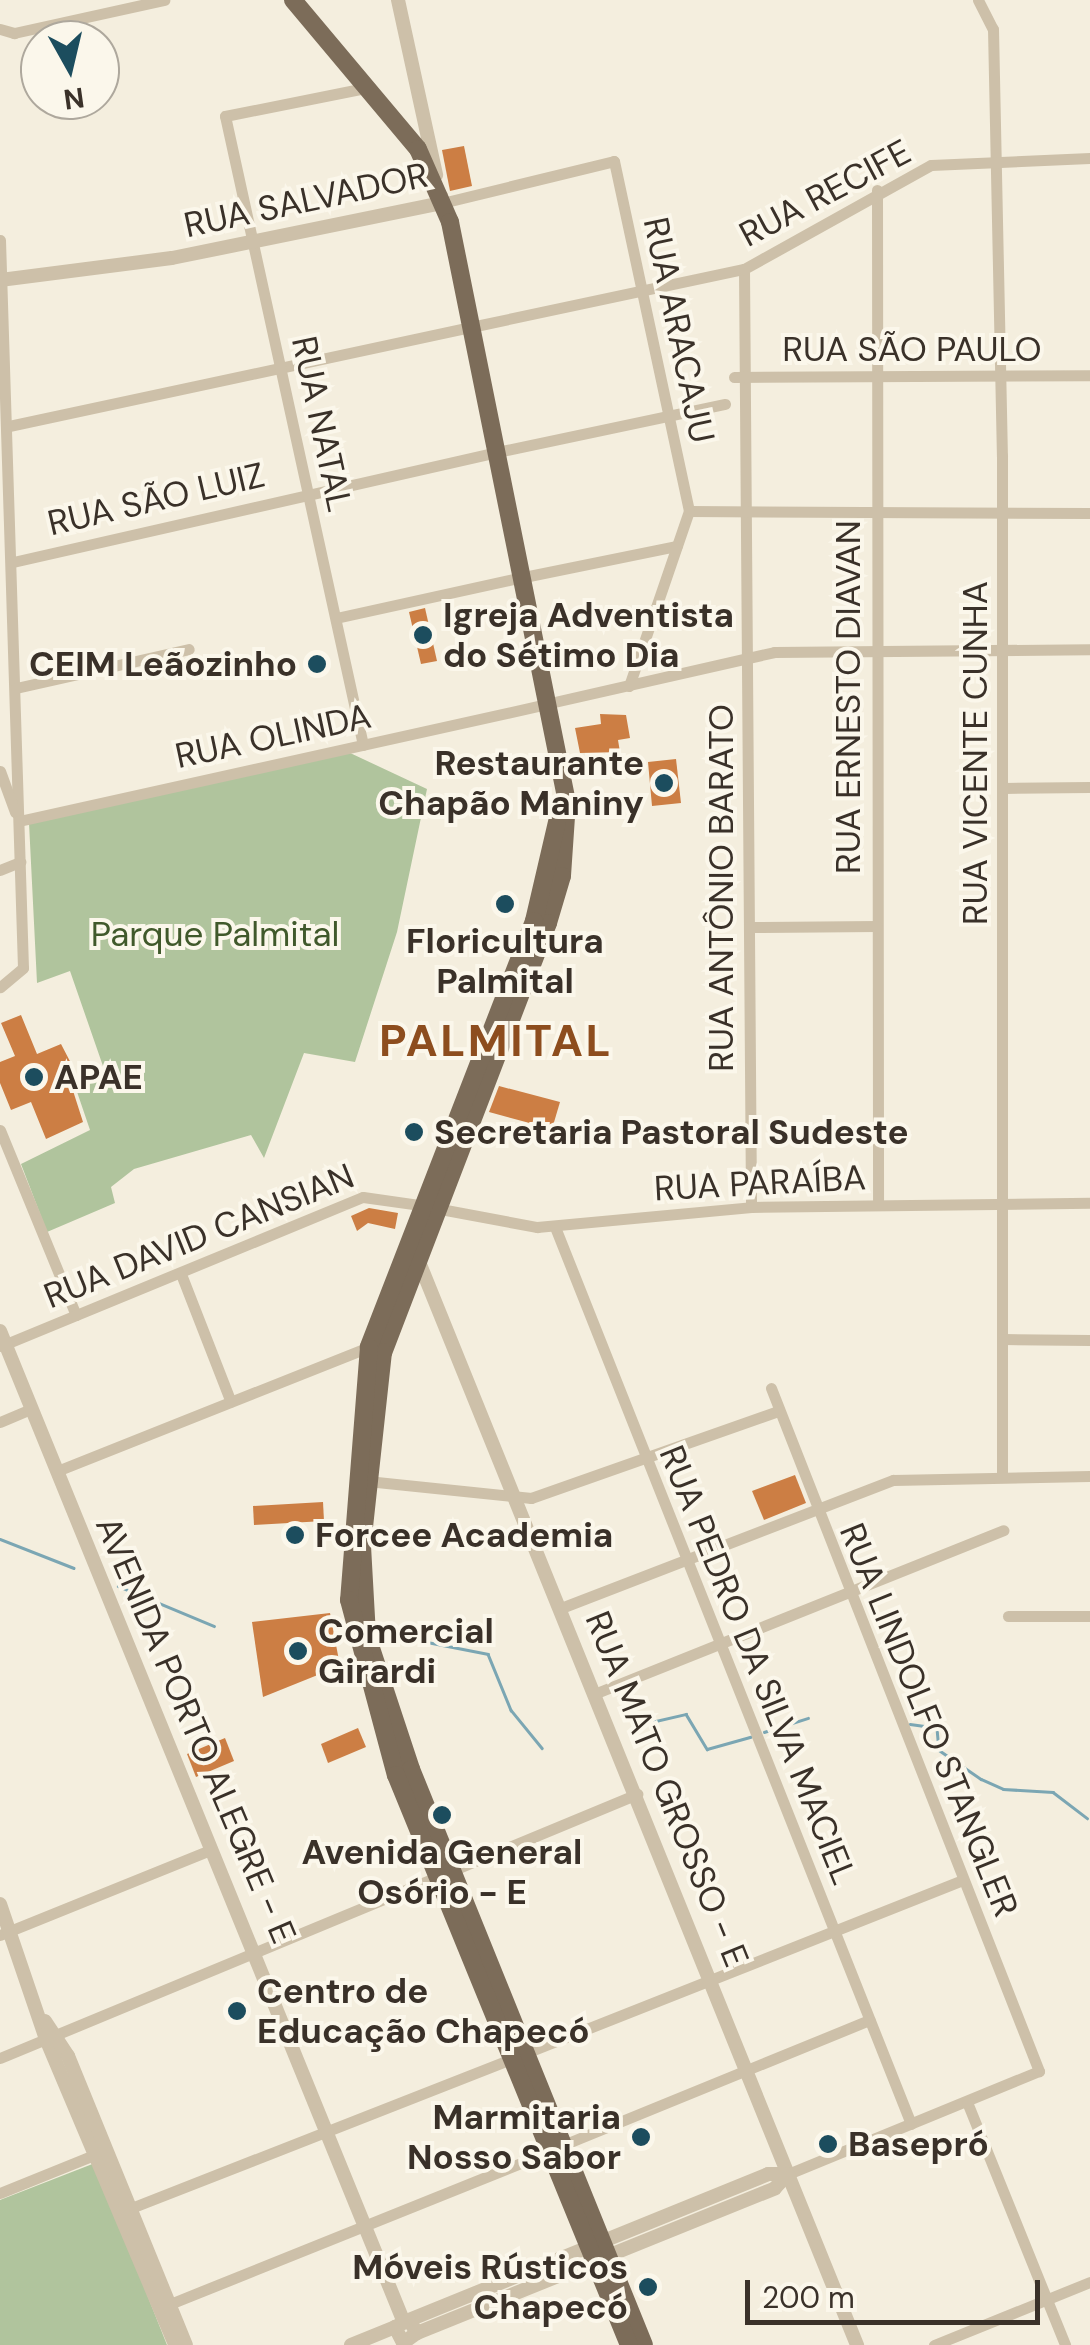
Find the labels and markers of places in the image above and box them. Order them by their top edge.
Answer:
place label: Igreja Adventista do Sétimo Dia [443,594,734,676]
marker: Igreja Adventista do Sétimo Dia [412,624,434,646]
place label: CEIM Leãozinho [29,643,297,685]
marker: CEIM Leãozinho [306,653,328,675]
place label: Restaurante Chapão Maniny [378,742,644,824]
marker: Restaurante Chapão Maniny [653,772,675,794]
marker: Floricultura Palmital [494,893,516,915]
place label: Floricultura Palmital [406,920,604,1002]
place label: APAE [54,1056,143,1098]
marker: APAE [23,1066,45,1088]
place label: Secretaria Pastoral Sudeste [434,1111,909,1153]
marker: Secretaria Pastoral Sudeste [403,1121,425,1143]
place label: Forcee Academia [315,1514,613,1556]
marker: Forcee Academia [284,1524,306,1546]
place label: Comercial Girardi [318,1610,494,1692]
marker: Comercial Girardi [287,1640,309,1662]
marker: Avenida General Osório - E [431,1804,453,1826]
place label: Avenida General Osório - E [302,1831,582,1913]
place label: Centro de Educação Chapecó [257,1970,590,2052]
marker: Centro de Educação Chapecó [226,2000,248,2022]
place label: Marmitaria Nosso Sabor [407,2096,621,2178]
place label: Basepró [848,2123,989,2165]
marker: Marmitaria Nosso Sabor [630,2126,652,2148]
marker: Basepró [817,2133,839,2155]
place label: Móveis Rústicos Chapecó [352,2246,628,2328]
marker: Móveis Rústicos Chapecó [637,2276,659,2298]

